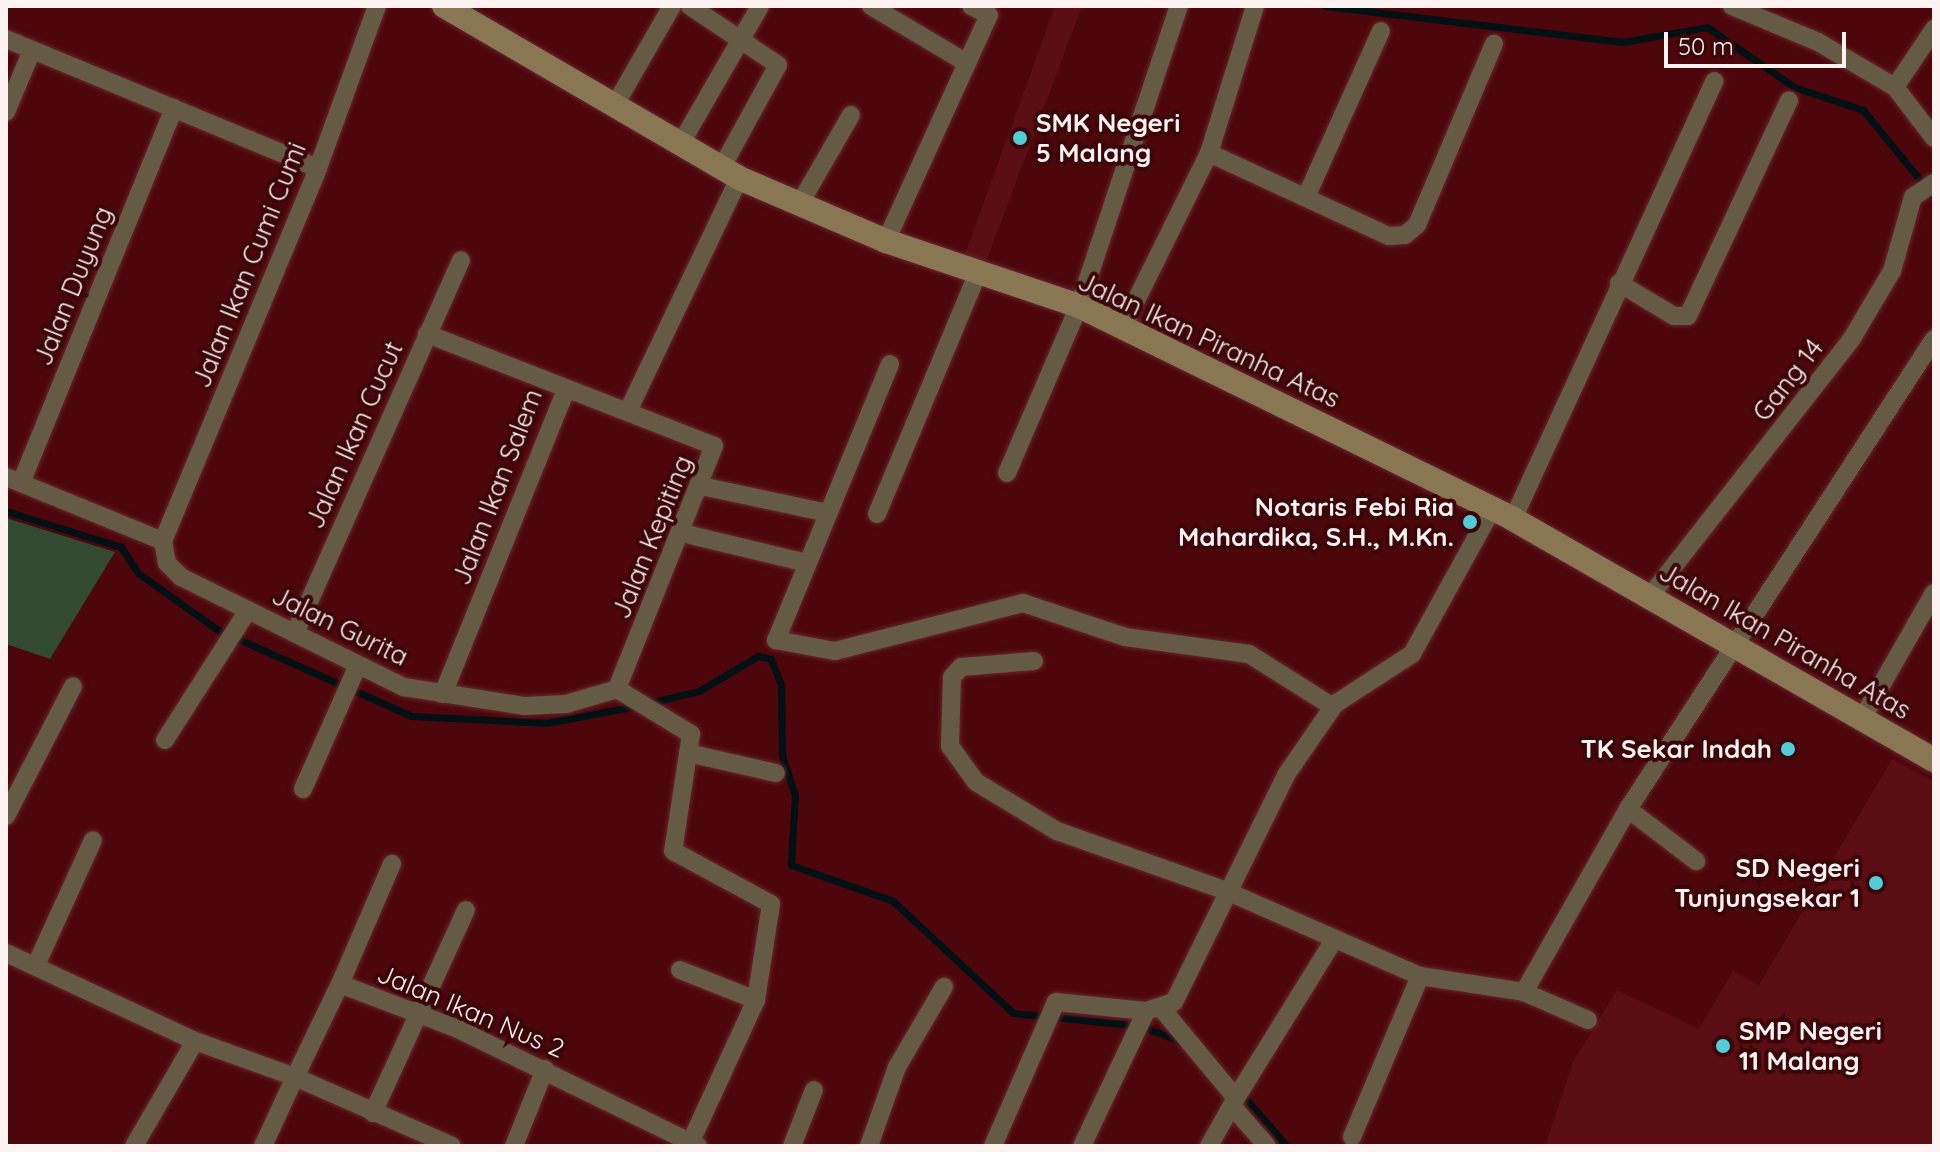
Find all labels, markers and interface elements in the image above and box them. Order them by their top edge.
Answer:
scale bar [1668,16,1850,66]
text: 50 m [1678,31,1734,61]
place label: SMK Negeri 5 Malang [1036,107,1180,168]
marker: SMK Negeri 5 Malang [1011,129,1029,147]
street label: Jalan Ikan Cumi Cumi [185,138,313,392]
street label: Jalan Duyung [27,202,119,370]
street label: Jalan Ikan Piranha Atas [1073,266,1345,414]
street label: Gang 14 [1746,333,1830,427]
street label: Jalan Ikan Cucut [299,337,409,533]
street label: Jalan Ikan Salem [445,385,549,589]
street label: Jalan Kepiting [605,451,699,623]
place label: Notaris Febi Ria Mahardika, S.H., M.Kn. [1178,491,1454,552]
marker: Notaris Febi Ria Mahardika, S.H., M.Kn. [1461,513,1479,531]
street label: Jalan Ikan Piranha Atas [1654,556,1916,726]
street label: Jalan Gurita [267,580,413,672]
place label: TK Sekar Indah [1580,733,1772,765]
marker: TK Sekar Indah [1779,740,1797,758]
place label: SD Negeri Tunjungsekar 1 [1674,852,1860,914]
marker: SD Negeri Tunjungsekar 1 [1867,874,1885,892]
street label: Jalan Ikan Nus 2 [373,958,569,1064]
place label: SMP Negeri 11 Malang [1739,1015,1882,1076]
marker: SMP Negeri 11 Malang [1714,1037,1732,1055]

